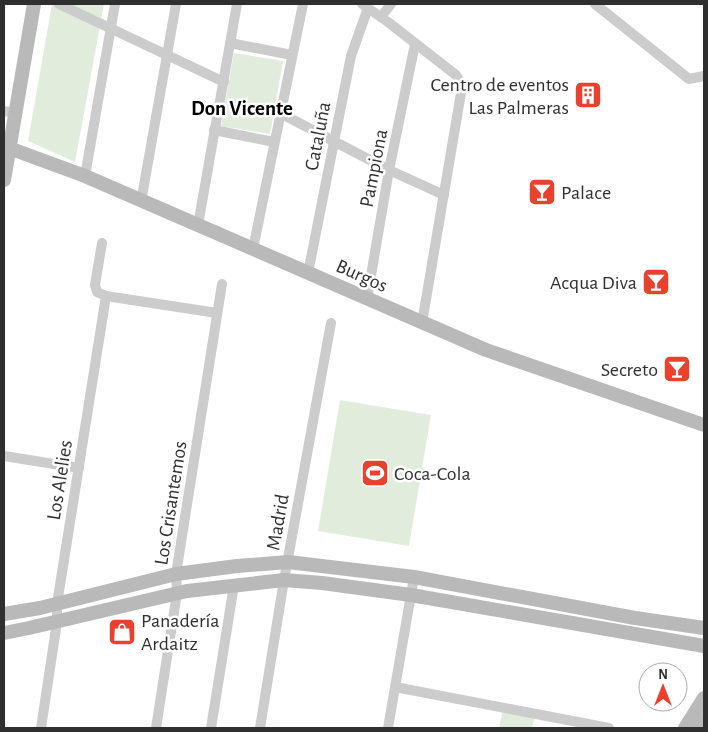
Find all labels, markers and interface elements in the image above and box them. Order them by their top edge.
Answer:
place label: Centro de eventos Las Palmeras [430,75,569,118]
building icon: Centro de eventos Las Palmeras [573,80,603,110]
district label: Don Vicente [191,98,293,119]
street label: Cataluña [302,100,334,172]
street label: Pampiona [357,127,391,209]
bar icon: Palace [527,177,557,207]
place label: Palace [561,183,611,203]
street label: Burgos [333,256,390,296]
bar icon: Acqua Diva [641,267,671,297]
place label: Acqua Diva [550,273,637,293]
bar icon: Secreto [662,354,692,384]
place label: Secreto [601,360,658,380]
street label: Los Alelies [44,439,76,522]
street label: Los Crisantemos [151,440,191,567]
sports icon: Coca-Cola [360,458,390,488]
place label: Coca-Cola [394,464,471,484]
street label: Madrid [263,492,293,552]
place label: Panadería Ardaitz [141,611,220,654]
shop icon: Panadería Ardaitz [107,617,137,647]
north arrow [638,662,688,712]
text: N [658,668,668,682]

